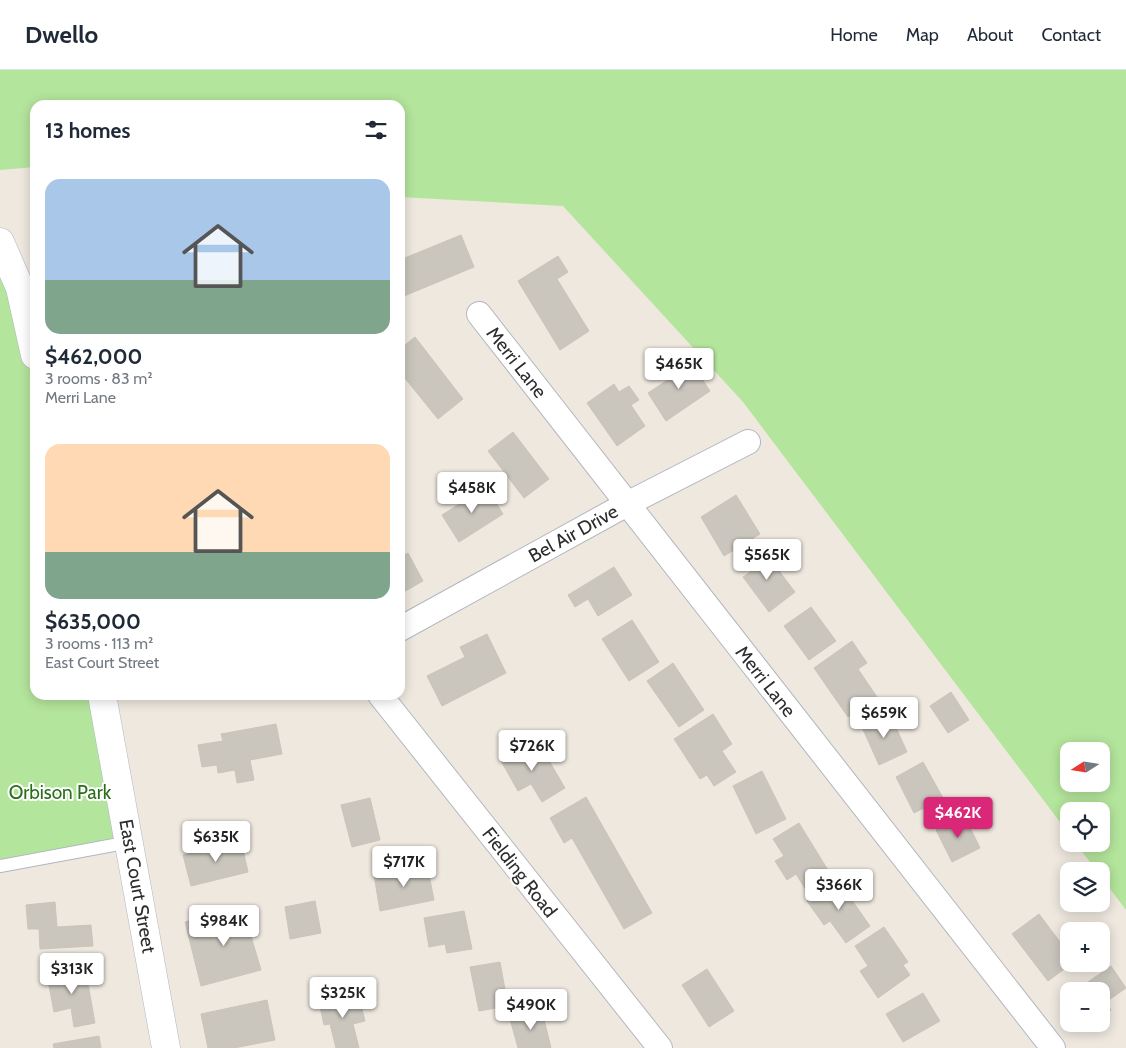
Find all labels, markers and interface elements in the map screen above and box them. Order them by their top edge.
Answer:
text: Dwello [25,20,98,49]
text: Home [830,24,878,46]
text: Map [906,24,939,46]
text: About [967,24,1013,46]
text: Contact [1041,24,1101,46]
icon: filters [362,116,390,144]
text: 13 homes [45,118,130,143]
icon: home [173,211,263,301]
street label: Merri Lane [482,322,552,403]
text: $462,000 [45,344,142,369]
pin: $465K [644,348,714,390]
text: $465K [656,354,702,373]
text: 3 rooms · 83 m² [45,369,153,388]
text: Merri Lane [45,388,116,407]
pin: $458K [437,472,507,514]
icon: home [173,476,263,566]
text: $458K [448,478,496,497]
street label: Bel Air Drive [525,499,622,567]
pin: $565K [732,538,802,581]
text: $565K [744,545,790,564]
text: $635,000 [45,609,141,634]
text: 3 rooms · 113 m² [45,634,153,653]
street label: Merri Lane [731,641,801,722]
text: East Court Street [45,653,159,672]
pin: $659K [849,696,919,739]
text: $659K [861,703,907,722]
pin: $726K [497,730,567,772]
text: $726K [510,736,554,755]
north arrow [1060,742,1110,792]
map controls [1060,742,1110,1032]
park label: Orbison Park [9,781,112,804]
pin: $462K [923,796,993,839]
button: locate [1060,802,1110,852]
text: $462K [935,803,981,822]
street label: East Court Street [114,817,161,955]
pin: $635K [181,820,251,863]
street label: Fielding Road [477,823,562,922]
text: $635K [193,827,239,846]
pin: $717K [369,846,439,888]
text: $717K [383,852,425,871]
button: layers [1060,862,1110,912]
pin: $366K [804,868,874,911]
text: $366K [816,875,862,894]
pin: $984K [189,904,259,947]
text: $984K [200,911,248,930]
button: + [1060,922,1110,972]
pin: $313K [37,952,107,995]
text: $313K [51,959,93,978]
pin: $325K [308,976,378,1019]
button: − [1060,982,1110,1032]
text: $325K [321,983,366,1002]
pin: $490K [496,988,566,1031]
text: $490K [506,995,556,1014]

